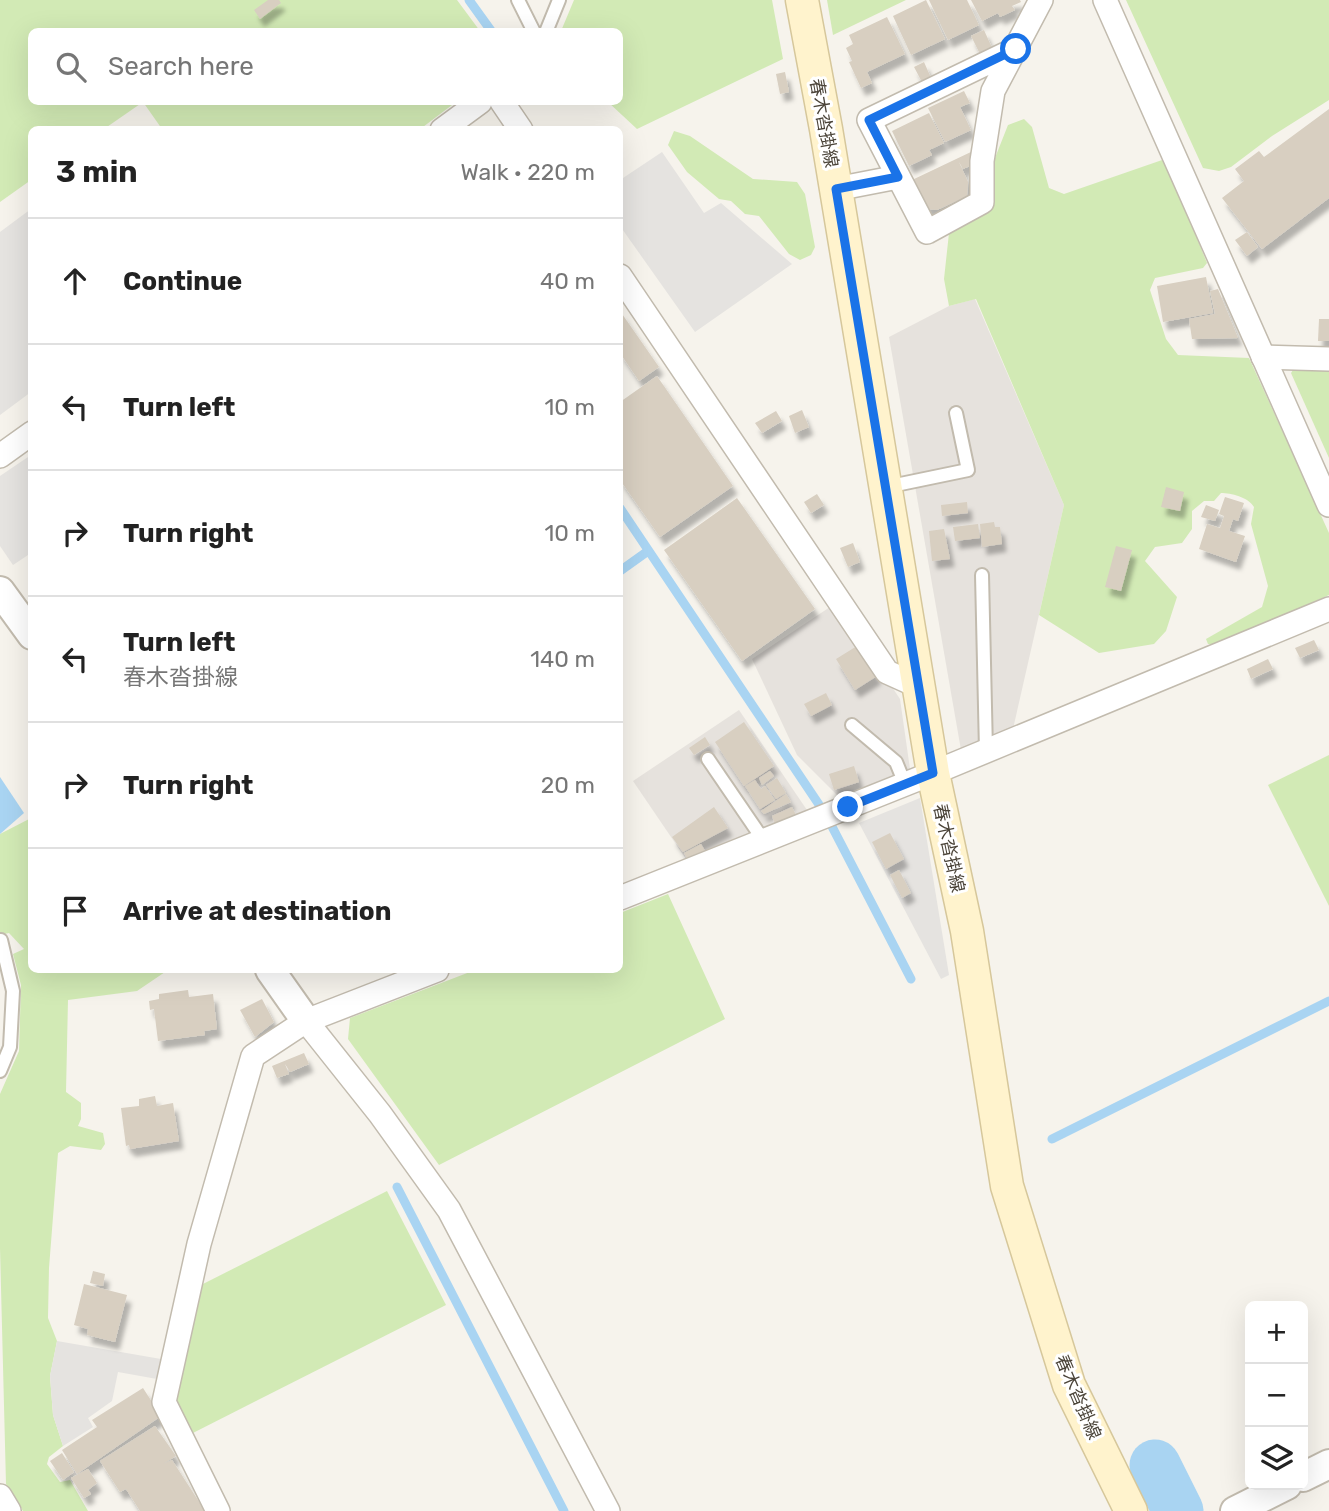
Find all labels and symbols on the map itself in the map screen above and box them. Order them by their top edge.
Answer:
route start [1000,33,1031,64]
street label: 春木沓掛線 [805,77,843,169]
route end [832,791,863,822]
street label: 春木沓掛線 [929,802,969,894]
street label: 春木沓掛線 [1050,1351,1106,1443]

